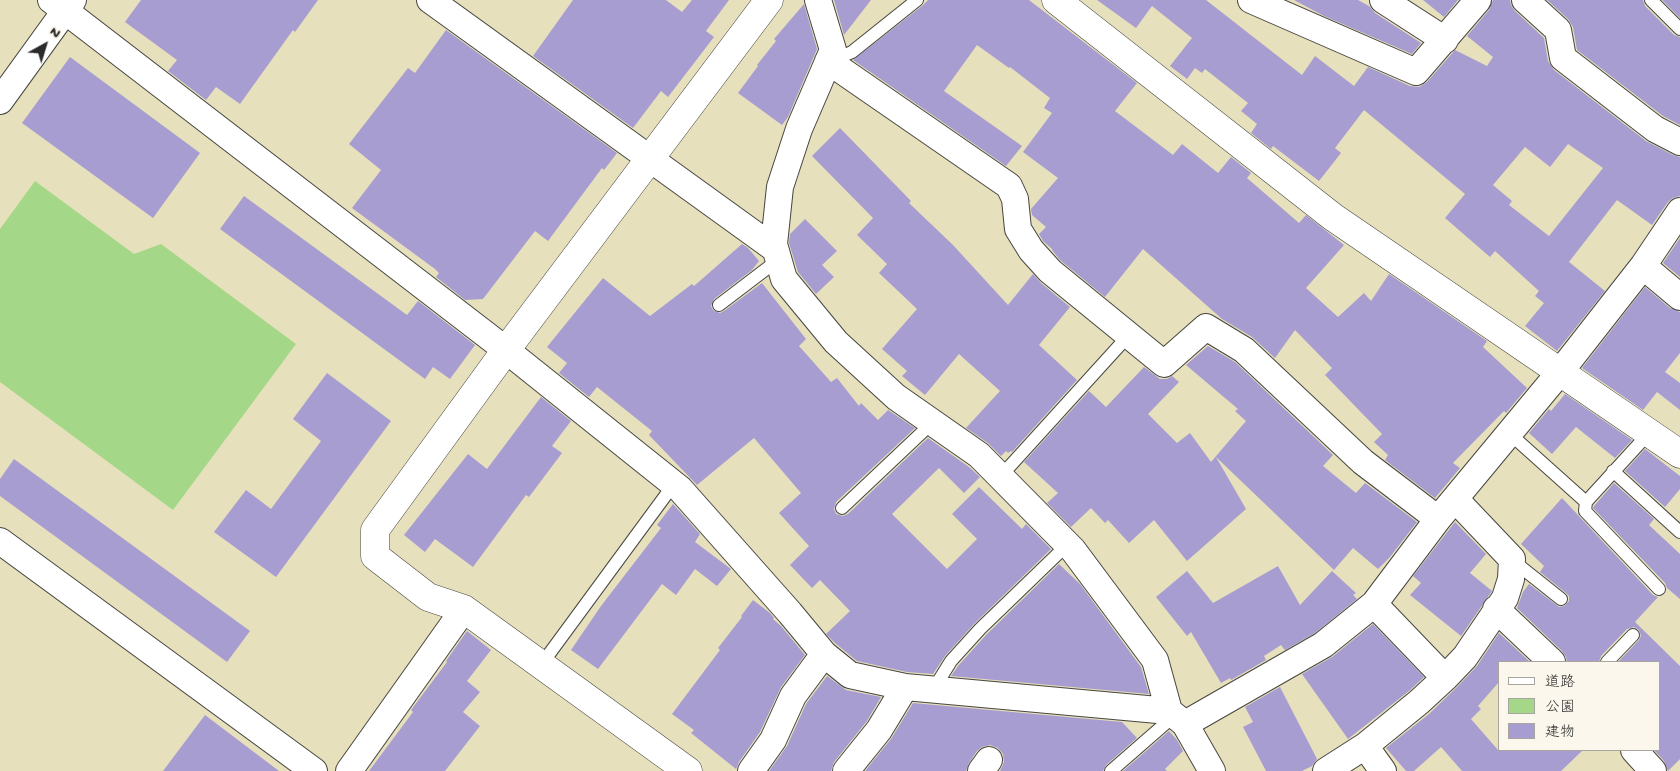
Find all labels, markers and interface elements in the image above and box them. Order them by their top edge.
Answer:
north arrow [20,20,70,70]
text: N [46,23,64,42]
legend [1498,661,1660,751]
text: 道路 [1545,674,1575,692]
text: 公園 [1545,699,1575,717]
text: 建物 [1545,724,1575,742]

